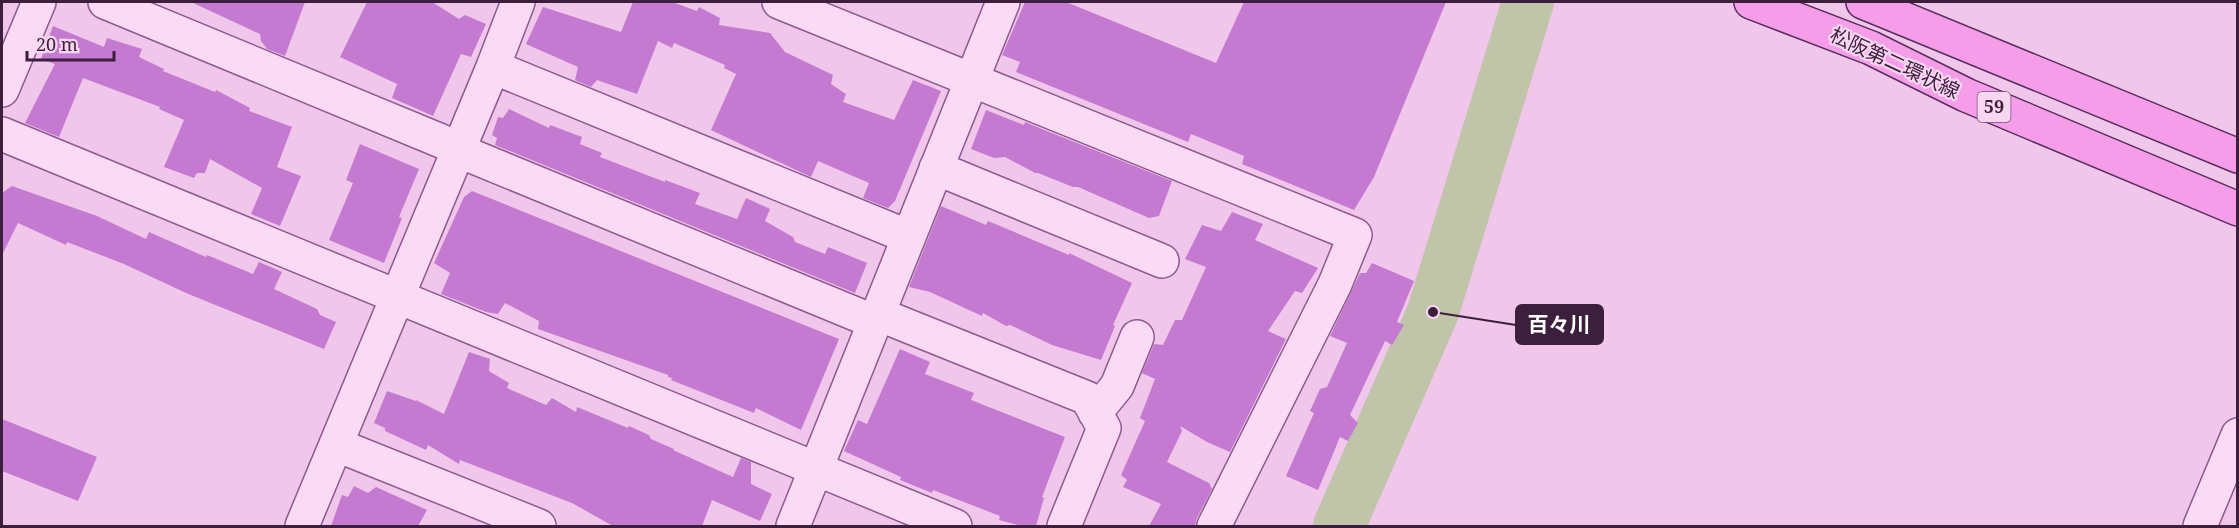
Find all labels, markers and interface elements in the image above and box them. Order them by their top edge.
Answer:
street label: 松阪第二環状線 [1826,21,1964,104]
scale bar [27,24,114,62]
text: 20 m [36,32,78,56]
road number: 59 [1978,92,2010,122]
callout: 百々川 [1516,305,1603,344]
text: 百々川 [1528,310,1591,338]

